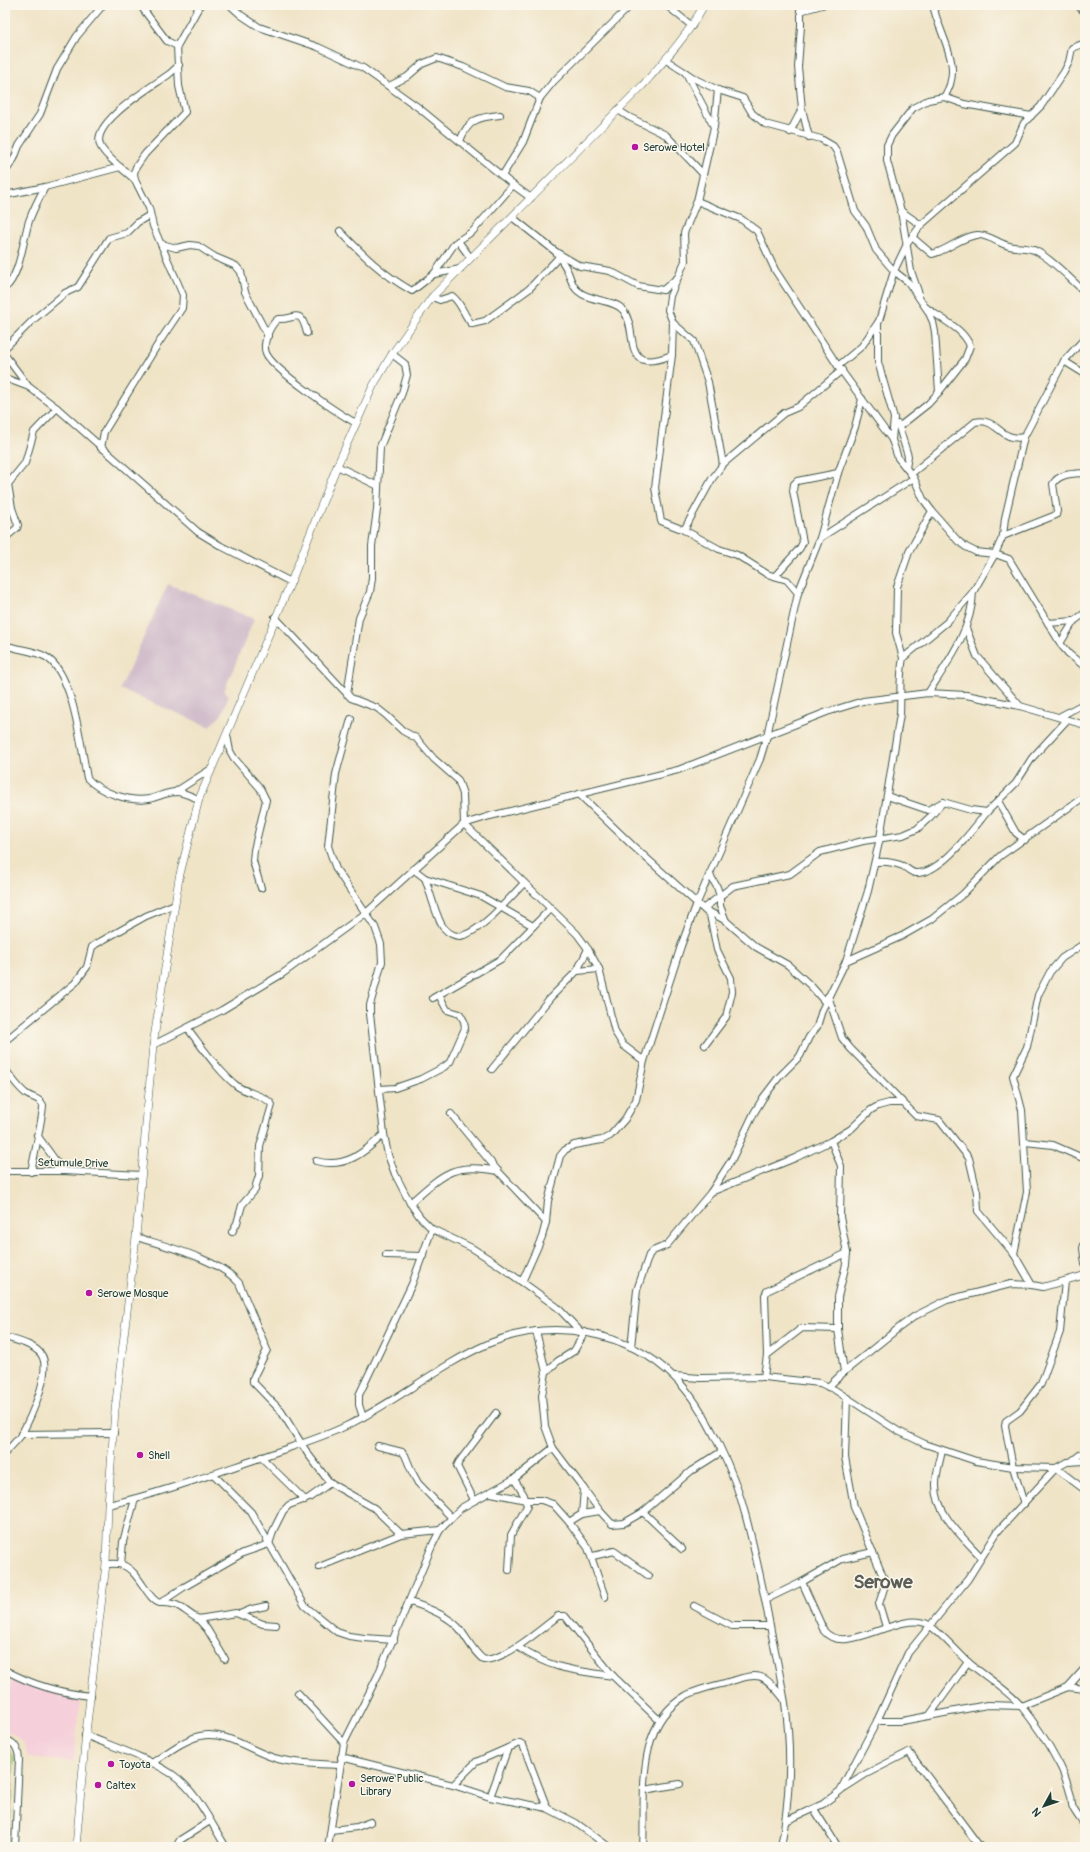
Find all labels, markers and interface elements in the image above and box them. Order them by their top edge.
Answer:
place label: Serowe Hotel [643,141,705,154]
marker: Serowe Hotel [630,142,640,152]
street label: Setumule Drive [38,1156,109,1170]
place label: Serowe Mosque [97,1287,169,1300]
marker: Serowe Mosque [84,1288,94,1298]
place label: Shell [148,1449,170,1462]
marker: Shell [135,1450,145,1460]
district label: Serowe [853,1570,913,1594]
place label: Toyota [119,1758,151,1771]
marker: Toyota [106,1759,116,1769]
place label: Serowe Public Library [360,1772,424,1798]
place label: Caltex [106,1779,136,1792]
marker: Serowe Public Library [347,1779,357,1789]
marker: Caltex [93,1780,103,1790]
north arrow [1024,1786,1064,1826]
text: N [1029,1805,1044,1819]

